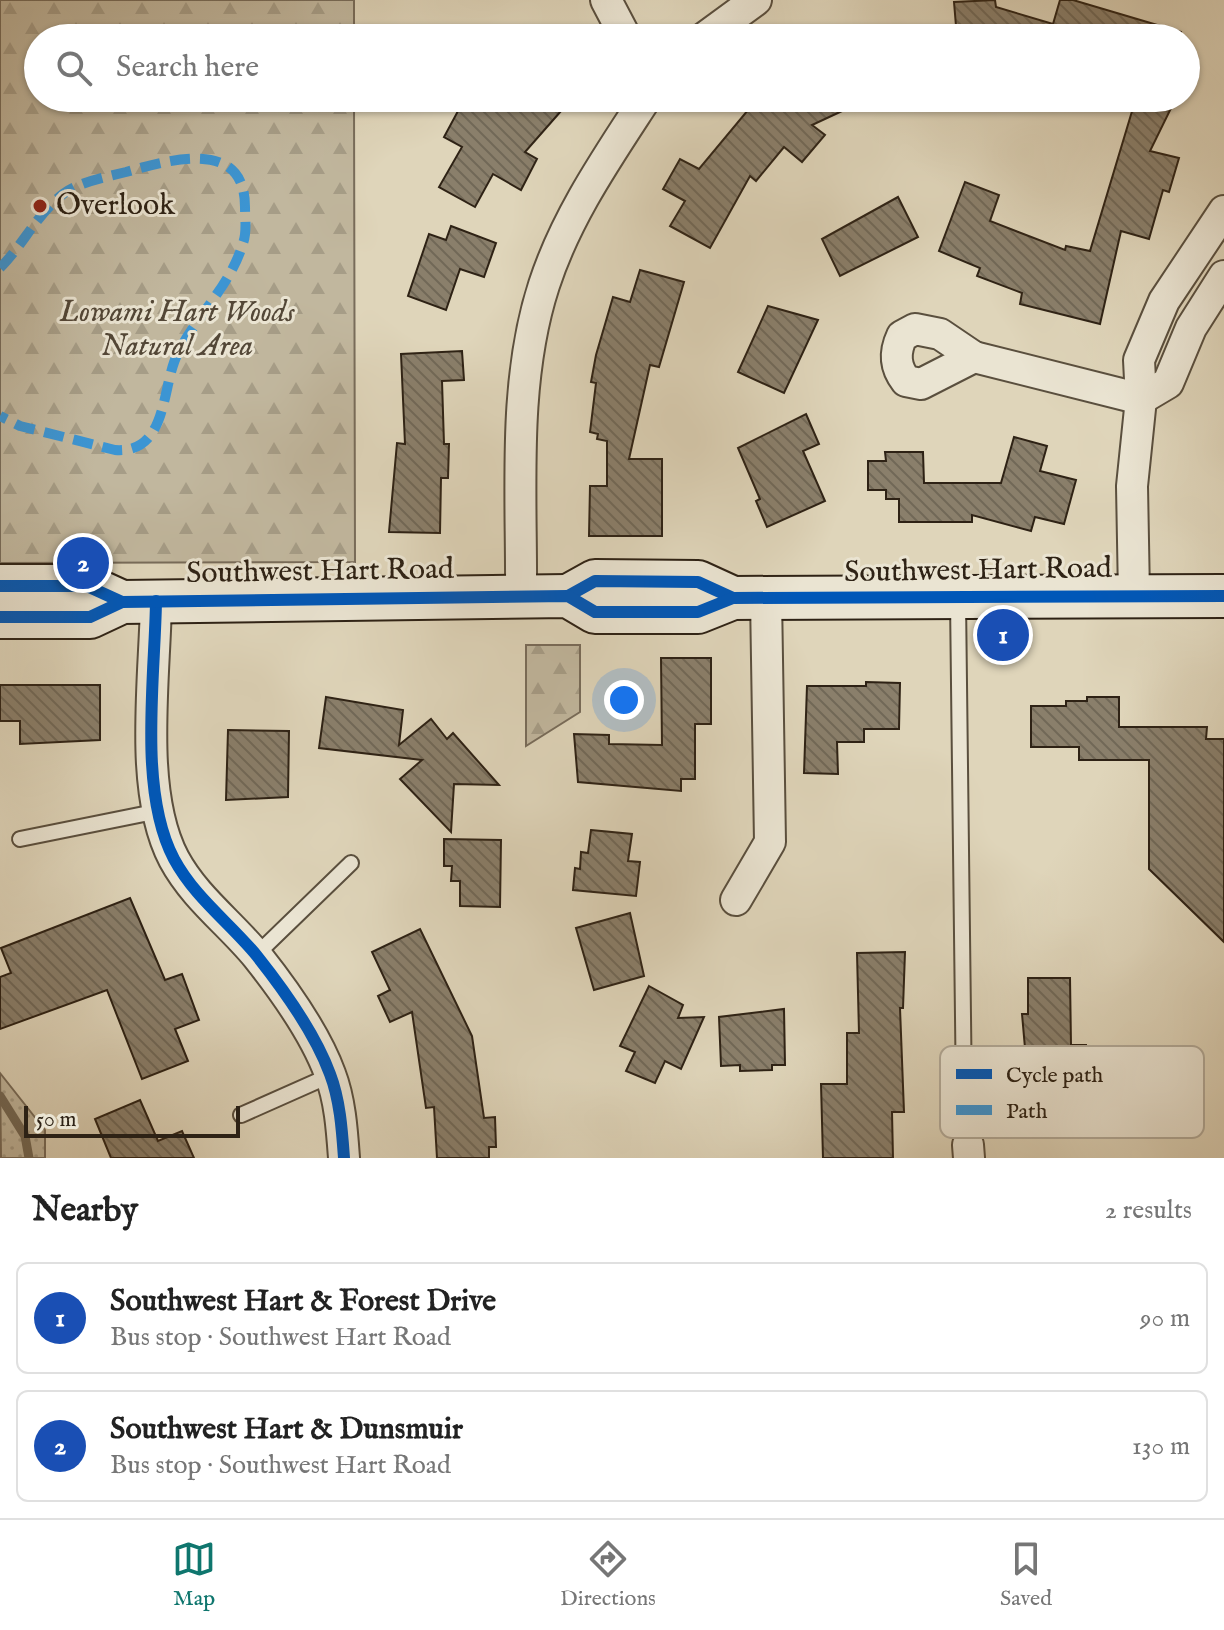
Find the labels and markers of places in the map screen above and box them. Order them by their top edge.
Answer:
place label: Overlook [56,187,176,225]
marker: Overlook [31,197,49,215]
pin: 2 [57,533,109,593]
pin: 1 [977,605,1029,665]

